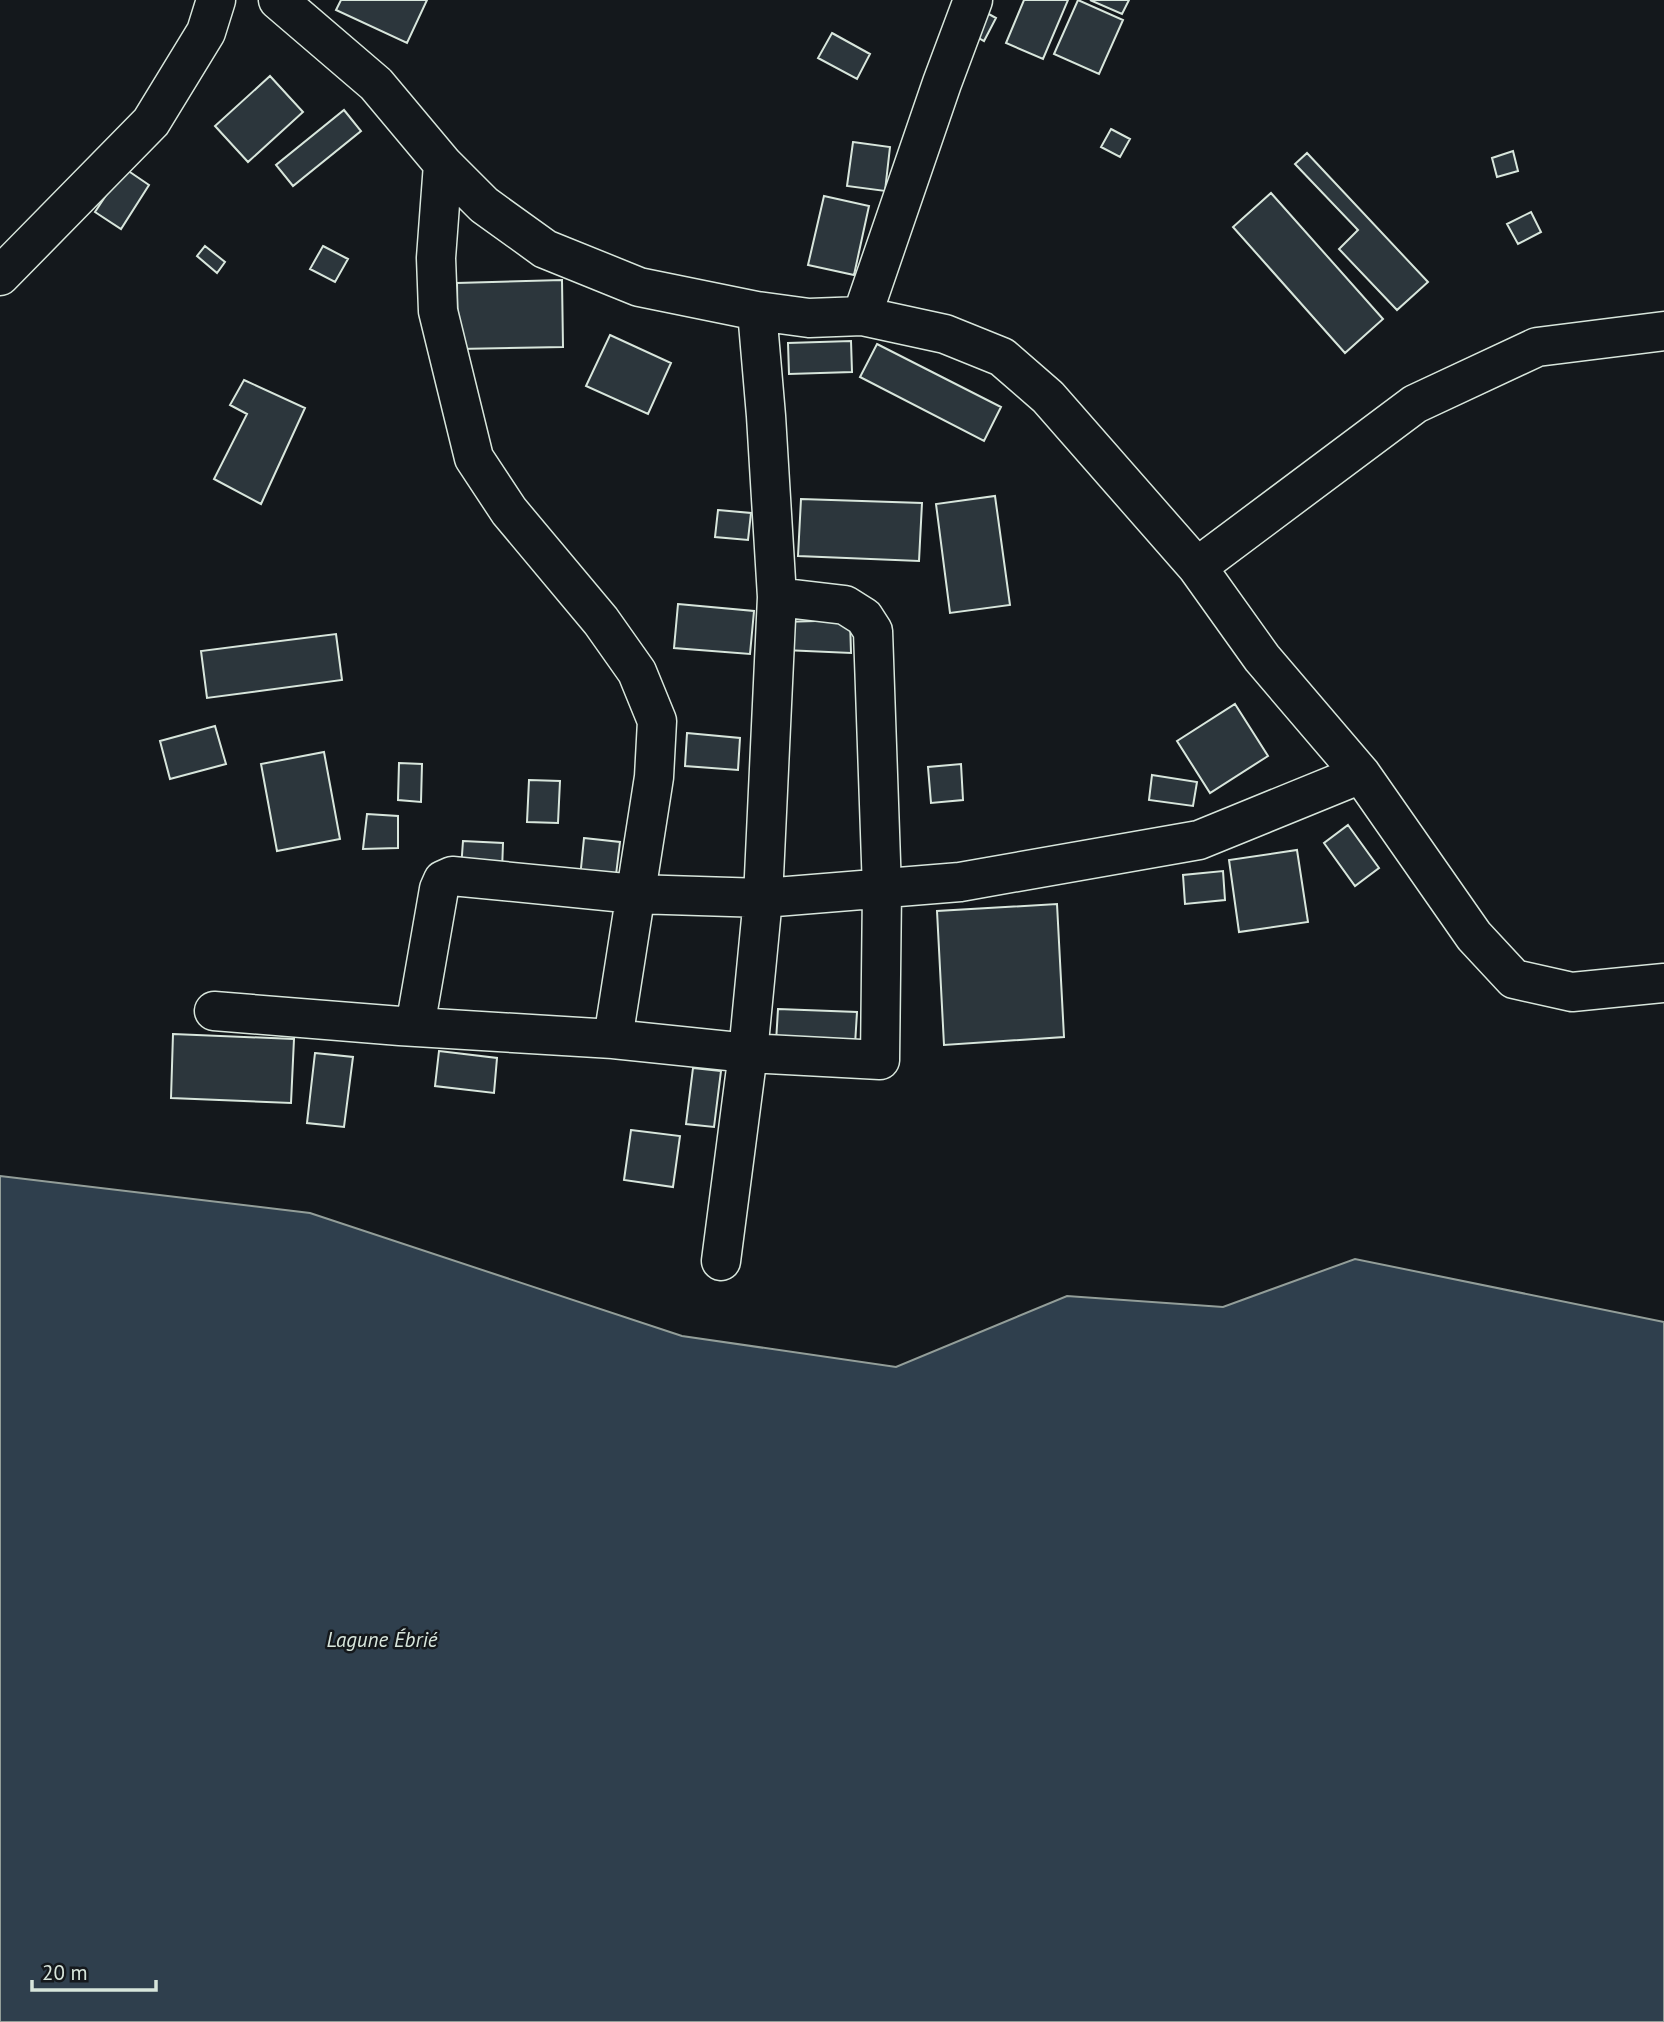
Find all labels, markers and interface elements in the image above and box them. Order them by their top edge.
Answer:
water label: Lagune Ébrié [326,1626,438,1653]
scale bar [32,1948,156,1992]
text: 20 m [42,1959,88,1986]

